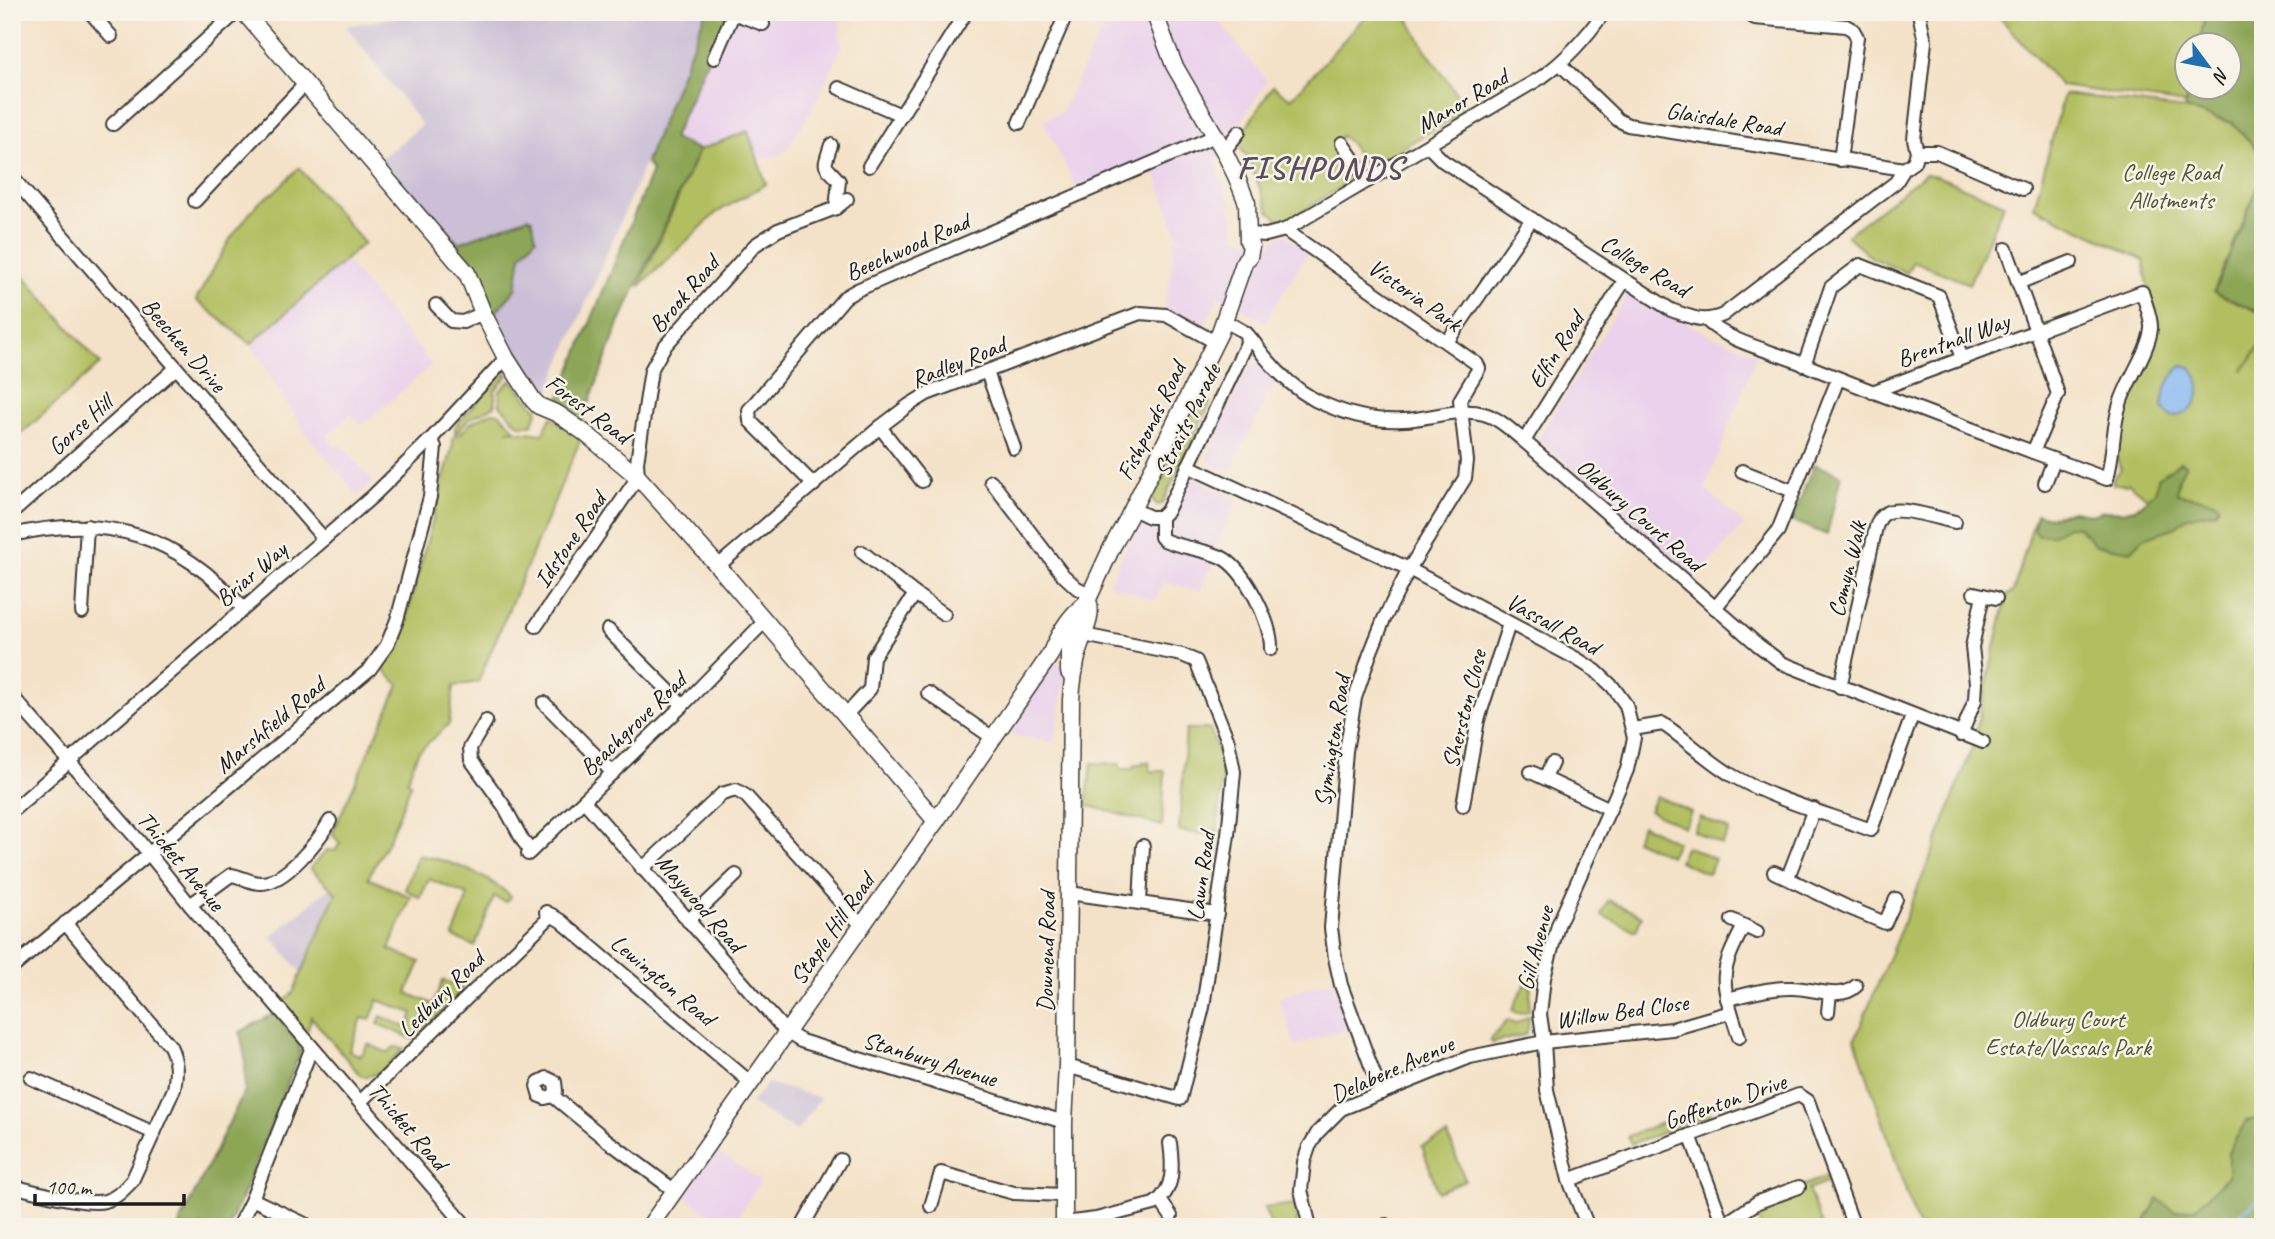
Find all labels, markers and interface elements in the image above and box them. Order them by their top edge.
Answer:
north arrow [2174,32,2244,102]
street label: Manor Road [1411,60,1516,140]
text: N [2207,63,2235,89]
street label: Glaisdale Road [1664,95,1787,143]
district label: FISHPONDS [1237,147,1408,188]
park label: College Road Allotments [2122,157,2224,215]
street label: Beechwood Road [840,205,977,288]
street label: College Road [1595,228,1698,306]
street label: Brook Road [642,246,728,339]
street label: Victoria Park [1362,252,1469,339]
street label: Beechen Drive [135,292,234,400]
street label: Elfin Road [1521,303,1593,394]
street label: Brentnall Way [1893,305,2015,374]
street label: Radley Road [906,328,1013,395]
street label: Fishponds Road [1110,354,1194,485]
street label: Straits Parade [1147,357,1228,481]
street label: Forest Road [540,367,639,453]
street label: Gorse Hill [41,386,121,462]
street label: Oldbury Court Road [1570,452,1712,581]
street label: Idstone Road [527,484,615,594]
street label: Comyn Walk [1821,516,1874,620]
street label: Briar Way [209,534,294,613]
street label: Vassall Road [1501,586,1608,664]
street label: Sherston Close [1435,645,1494,771]
street label: Beachgrove Road [573,663,695,782]
street label: Marshfield Road [209,668,334,780]
street label: Symington Road [1307,670,1358,809]
street label: Thicket Avenue [131,805,233,919]
street label: Lawn Road [1180,826,1223,922]
street label: Maywood Road [649,848,753,961]
street label: Staple Hill Road [783,865,883,990]
street label: Downend Road [1030,888,1062,1012]
street label: Gill Avenue [1509,901,1561,993]
street label: Lewington Road [605,928,724,1035]
street label: Ledbury Road [391,942,493,1044]
street label: Willow Bed Close [1554,987,1692,1035]
park label: Oldbury Court Estate/Vassals Park [1985,1004,2153,1062]
street label: Stanbury Avenue [859,1024,1003,1094]
street label: Delabere Avenue [1326,1028,1460,1109]
street label: Goffenton Drive [1660,1065,1792,1136]
street label: Thicket Road [362,1076,457,1179]
scale bar [35,1162,184,1206]
text: 100 m [46,1174,93,1200]

